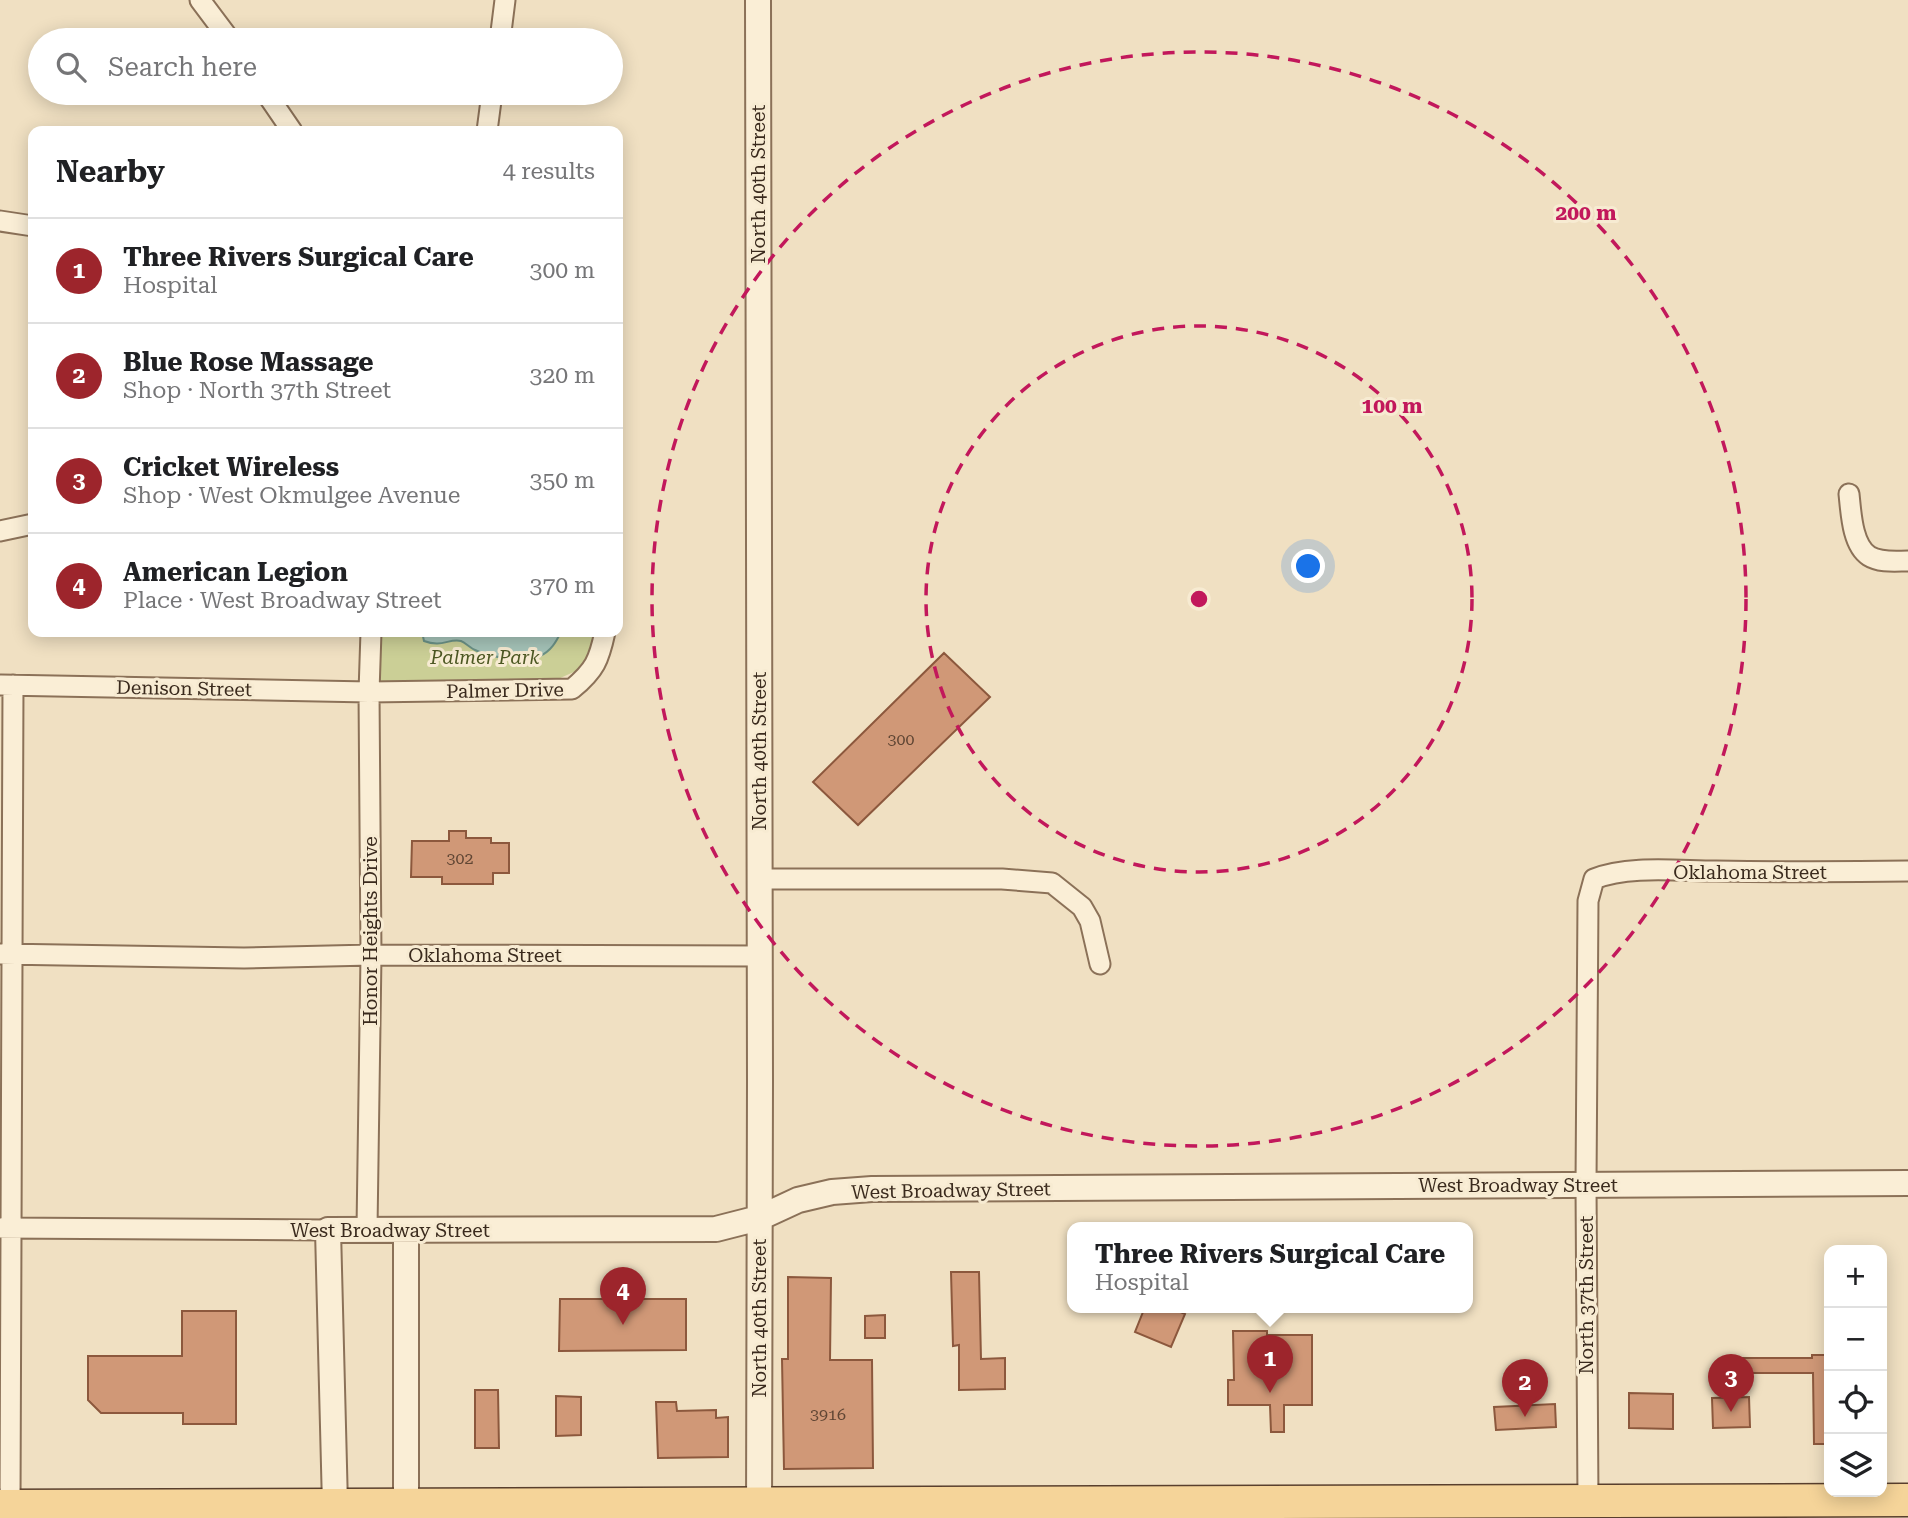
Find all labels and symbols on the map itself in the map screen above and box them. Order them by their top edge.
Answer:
street label: North 40th Street [747,105,770,263]
text: 200 m [1556,201,1616,225]
text: 100 m [1362,394,1422,418]
your location [1291,549,1325,583]
centre of rings [1187,587,1211,611]
park label: Palmer Park [429,646,540,669]
street label: North 40th Street [748,672,771,830]
street label: Denison Street [116,676,252,701]
street label: Palmer Drive [446,678,564,703]
house number: 300 [888,730,914,749]
street label: Honor Heights Drive [359,836,382,1026]
house number: 302 [447,849,473,868]
street label: Oklahoma Street [1673,861,1827,884]
street label: Oklahoma Street [408,944,562,967]
street label: West Broadway Street [1418,1174,1618,1197]
street label: West Broadway Street [851,1177,1051,1204]
street label: North 37th Street [1575,1216,1598,1374]
street label: West Broadway Street [290,1219,490,1242]
street label: North 40th Street [748,1239,771,1397]
pin: 4 [600,1267,646,1325]
pin: 1 [1247,1335,1293,1393]
pin: 3 [1708,1354,1754,1412]
pin: 2 [1502,1359,1548,1417]
house number: 3916 [810,1405,846,1424]

